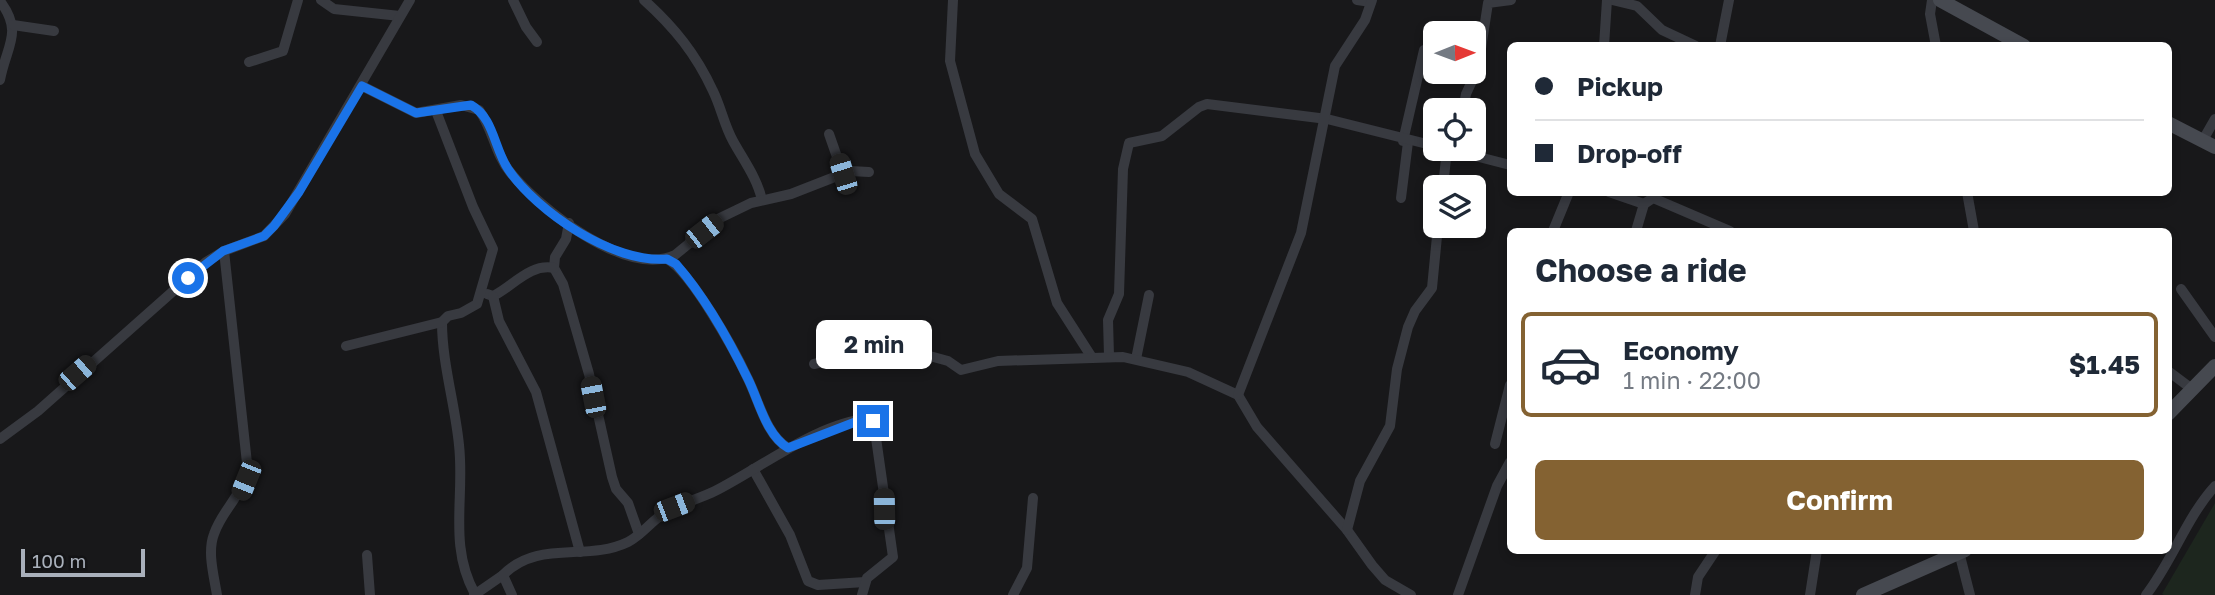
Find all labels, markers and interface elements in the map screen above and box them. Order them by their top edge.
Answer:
north arrow [1423,21,1486,84]
map controls [1423,21,1486,238]
text: Pickup [1577,71,1663,102]
button: locate [1423,98,1486,161]
text: Drop-off [1577,138,1682,169]
car [827,151,860,197]
button: layers [1423,175,1486,238]
car [681,210,728,252]
text: Choose a ride [1535,251,1747,289]
route start [172,262,204,294]
callout: 2 min [815,320,931,368]
text: 2 min [844,330,904,358]
icon: car [1539,333,1602,396]
text: Economy [1623,335,1739,366]
text: $1.45 [2069,349,2140,380]
car [55,351,100,395]
text: 1 min · 22:00 [1623,366,1761,394]
car [579,374,608,420]
route end [857,405,889,437]
car [229,457,264,503]
button: Confirm [1535,460,2144,540]
car [874,488,895,530]
car [651,490,698,524]
scale bar [21,546,145,578]
text: 100 m [32,549,86,572]

